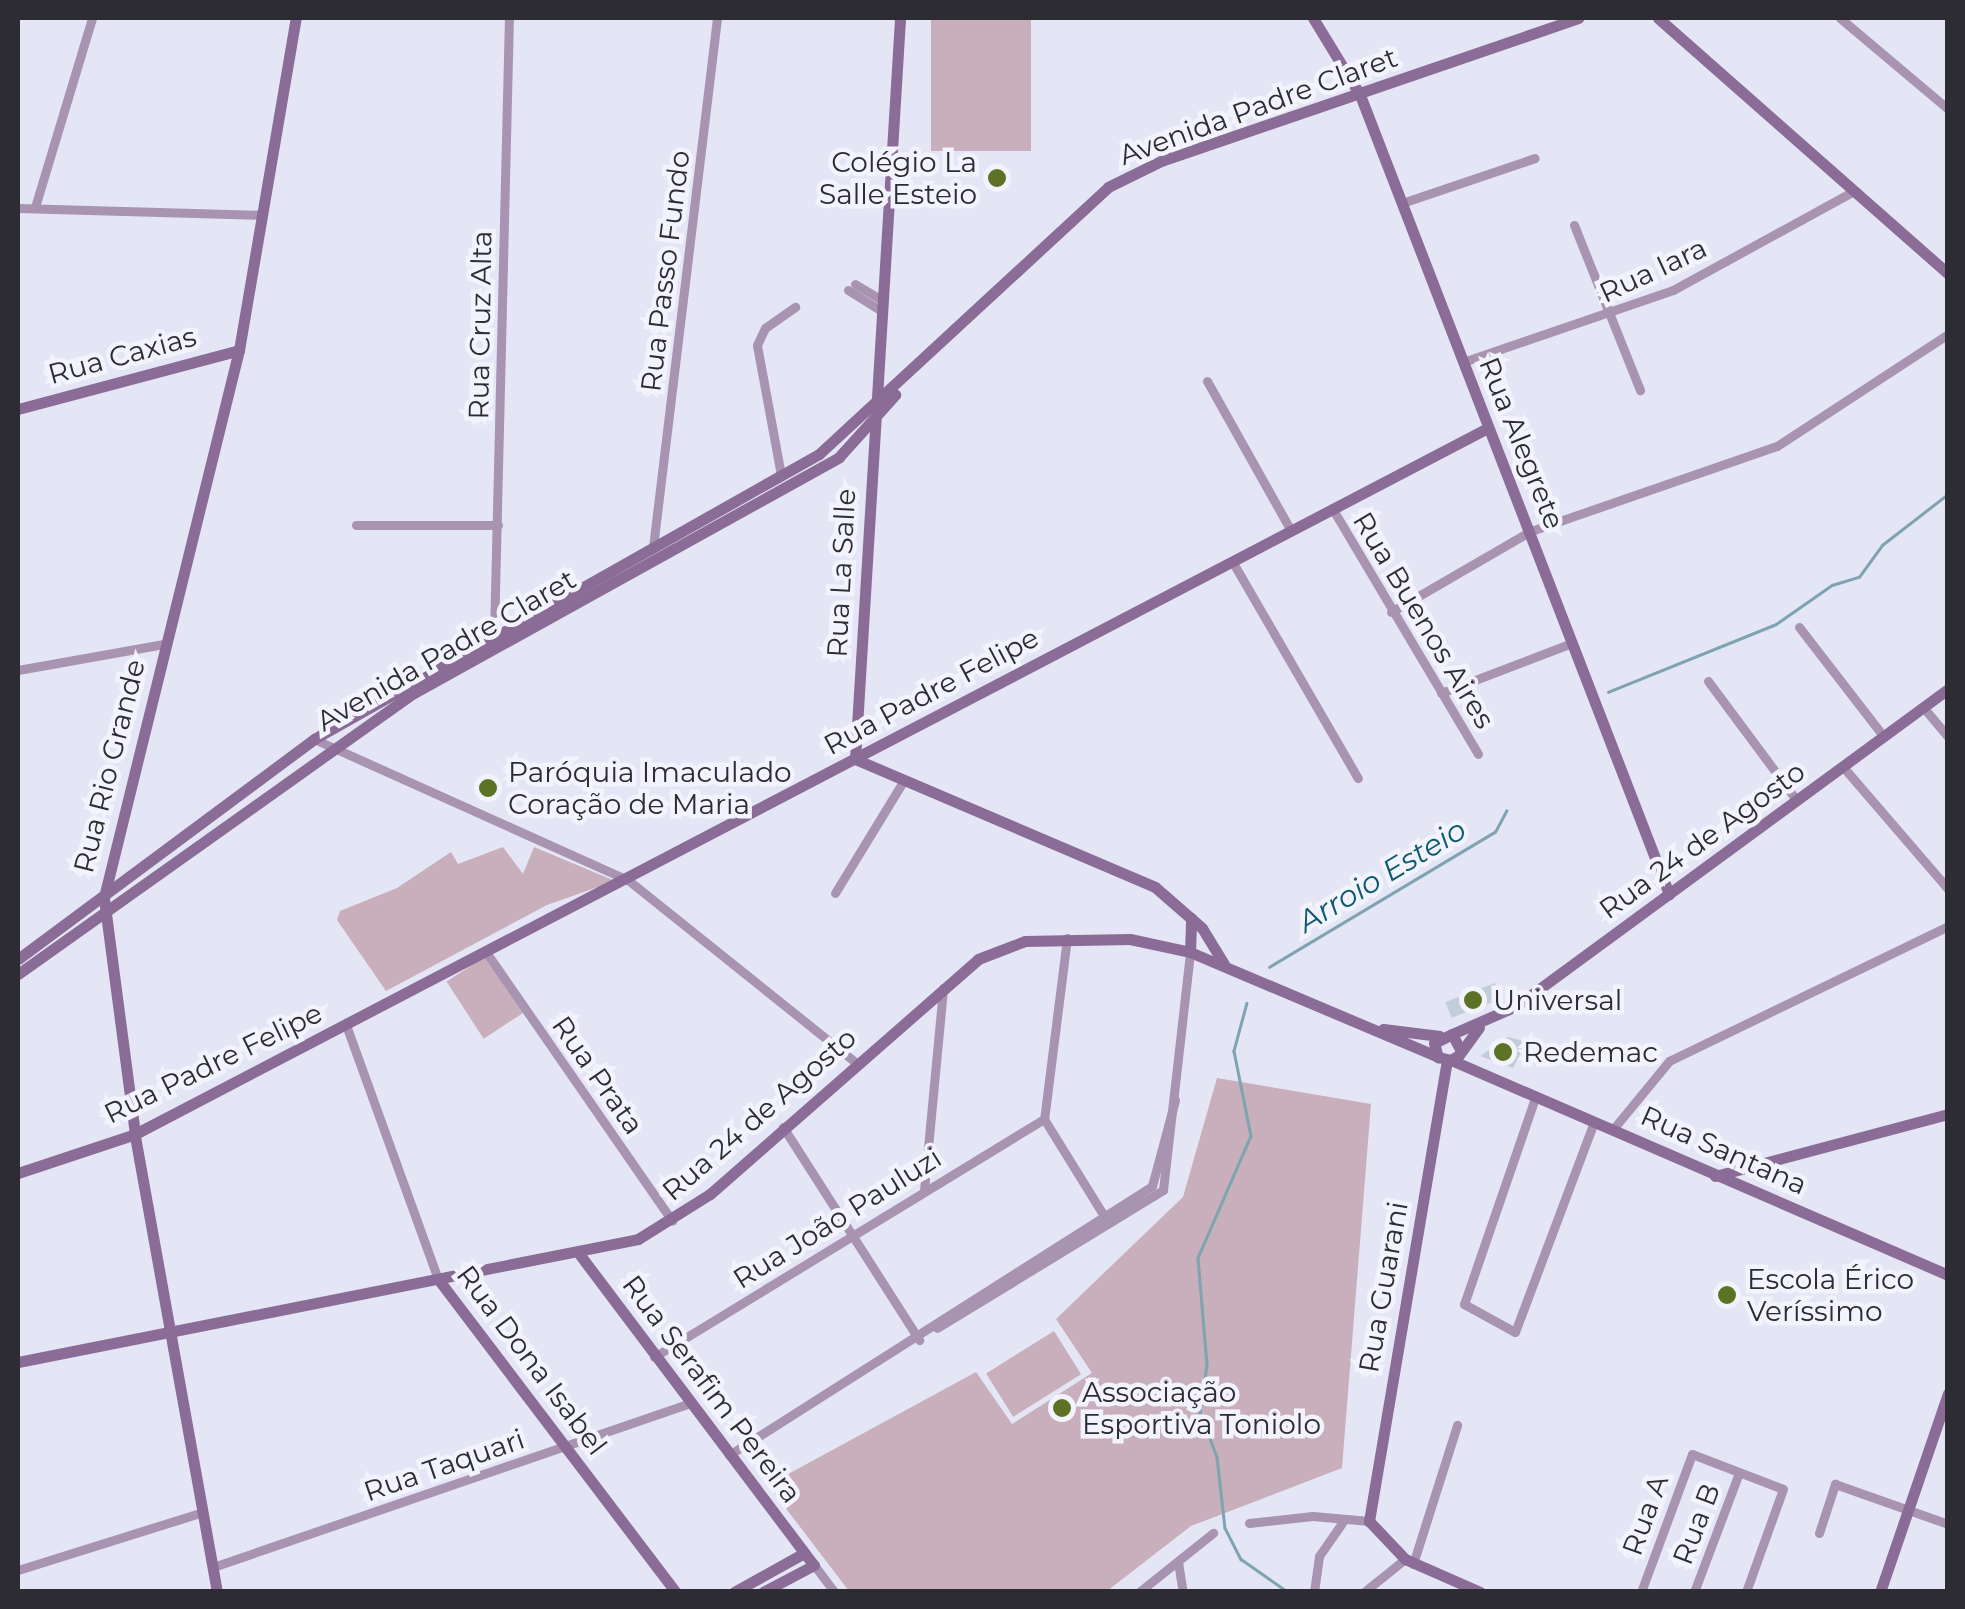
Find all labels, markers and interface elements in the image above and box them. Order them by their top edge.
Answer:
street label: Avenida Padre Claret [1114,40,1402,172]
place label: Colégio La Salle Esteio [819,145,977,211]
street label: Rua Passo Fundo [634,148,696,394]
marker: Colégio La Salle Esteio [986,167,1008,189]
street label: Rua Cruz Alta [462,230,498,420]
street label: Rua Iara [1594,231,1712,309]
street label: Rua Caxias [44,319,200,391]
street label: Rua Alegrete [1472,352,1572,534]
street label: Rua La Salle [820,488,862,658]
street label: Rua Buenos Aires [1346,506,1502,734]
street label: Avenida Padre Claret [310,562,582,738]
street label: Rua Padre Felipe [818,620,1044,762]
street label: Rua Rio Grande [66,656,152,876]
street label: Rua 24 de Agosto [1593,754,1811,926]
place label: Paróquia Imaculado Coração de Maria [508,755,792,821]
marker: Paróquia Imaculado Coração de Maria [477,777,499,799]
water label: Arroio Esteio [1291,812,1473,940]
place label: Universal [1493,983,1622,1017]
marker: Universal [1462,989,1484,1011]
street label: Rua Padre Felipe [99,996,327,1130]
street label: Rua Prata [545,1010,651,1140]
street label: Rua 24 de Agosto [655,1021,863,1207]
place label: Redemac [1523,1035,1658,1069]
marker: Redemac [1492,1041,1514,1063]
street label: Rua Santana [1636,1098,1812,1202]
street label: Rua João Pauluzi [727,1140,947,1296]
street label: Rua Guarani [1351,1199,1415,1375]
street label: Rua Dona Isabel [450,1259,614,1461]
place label: Escola Érico Veríssimo [1747,1262,1914,1328]
street label: Rua Serafim Pereira [615,1269,809,1509]
marker: Escola Érico Veríssimo [1716,1284,1738,1306]
place label: Associação Esportiva Toniolo [1082,1375,1321,1441]
marker: Associação Esportiva Toniolo [1051,1397,1073,1419]
street label: Rua Taquari [359,1422,529,1508]
street label: Rua A [1615,1470,1675,1560]
street label: Rua B [1665,1479,1727,1569]

